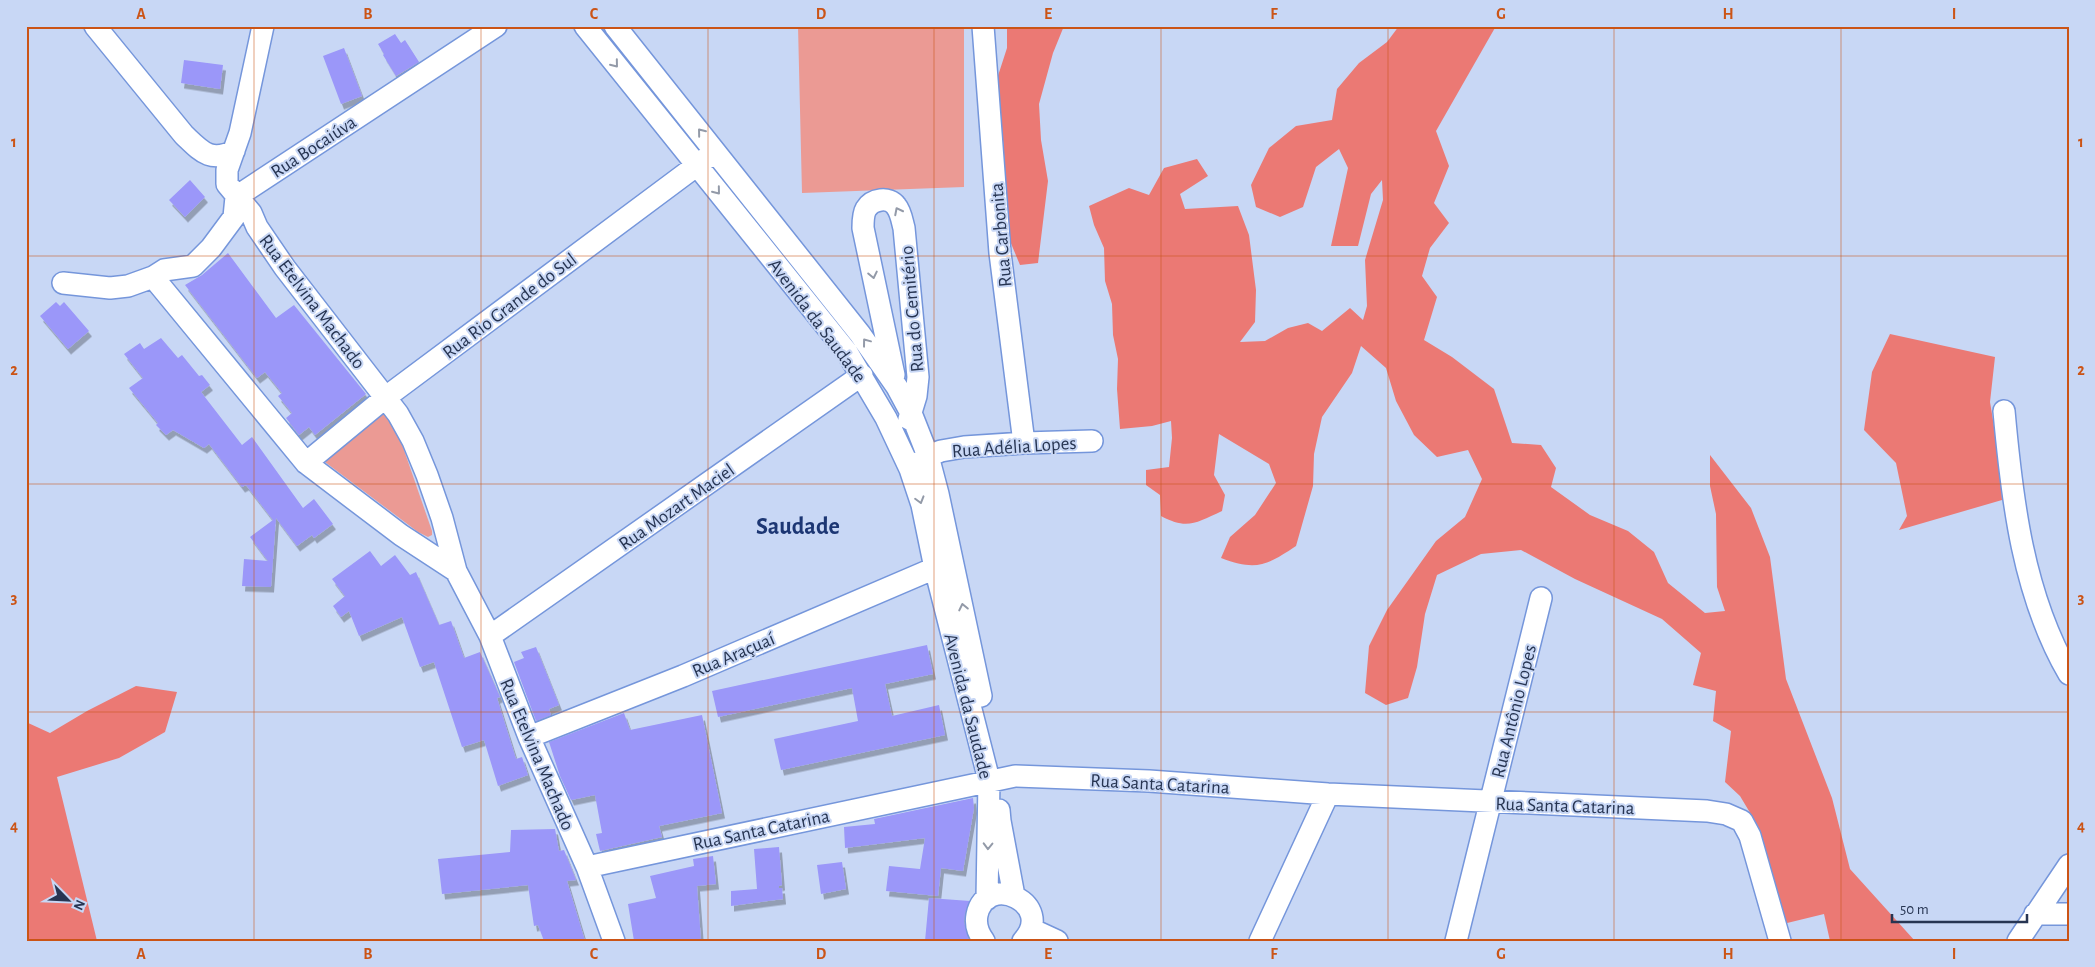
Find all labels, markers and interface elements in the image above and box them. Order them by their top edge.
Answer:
text: A [136,6,146,22]
text: B [363,6,373,22]
text: C [590,6,599,22]
text: D [816,6,827,22]
text: E [1044,6,1052,22]
text: F [1270,6,1278,22]
text: G [1496,6,1506,22]
text: H [1722,6,1734,22]
text: I [1952,6,1956,22]
one-way arrow [610,58,618,67]
street label: Rua Bocaiúva [268,113,360,182]
one-way arrow [698,129,706,138]
text: 1 [11,134,17,150]
text: 1 [2078,134,2084,150]
street label: Rua Carbonita [987,182,1016,288]
one-way arrow [712,185,721,194]
one-way arrow [894,207,904,216]
street label: Rua Etelvina Machado [255,231,368,373]
street label: Rua do Cemitério [898,245,927,373]
street label: Rua Rio Grande do Sul [439,250,580,363]
street label: Avenida da Saudade [764,256,869,386]
one-way arrow [867,270,878,279]
one-way arrow [863,339,872,348]
text: 2 [10,362,18,378]
text: 2 [2077,362,2085,378]
street label: Rua Adélia Lopes [951,434,1077,461]
street label: Rua Mozart Maciel [616,460,738,554]
one-way arrow [914,495,924,504]
district label: Saudade [756,515,840,539]
text: 3 [11,590,18,606]
text: 3 [2078,590,2085,606]
one-way arrow [958,603,968,612]
street label: Rua Araçuaí [690,629,778,681]
street label: Avenida da Saudade [940,632,995,781]
street label: Rua Antônio Lopes [1489,643,1540,780]
street label: Rua Etelvina Machado [496,676,577,833]
street label: Rua Santa Catarina [1090,771,1230,798]
street label: Rua Santa Catarina [1495,795,1635,818]
street label: Rua Santa Catarina [691,807,832,854]
text: 4 [10,818,18,834]
text: 4 [2077,818,2085,834]
one-way arrow [983,843,993,851]
north arrow [42,874,92,924]
scale bar [1892,892,2028,924]
text: N [71,898,87,912]
text: 50 m [1900,902,1929,917]
text: A [136,946,146,962]
text: B [363,946,373,962]
text: C [590,946,599,962]
text: D [816,946,827,962]
text: E [1044,946,1052,962]
text: F [1270,946,1278,962]
text: G [1496,946,1506,962]
text: H [1722,946,1734,962]
text: I [1952,946,1956,962]

